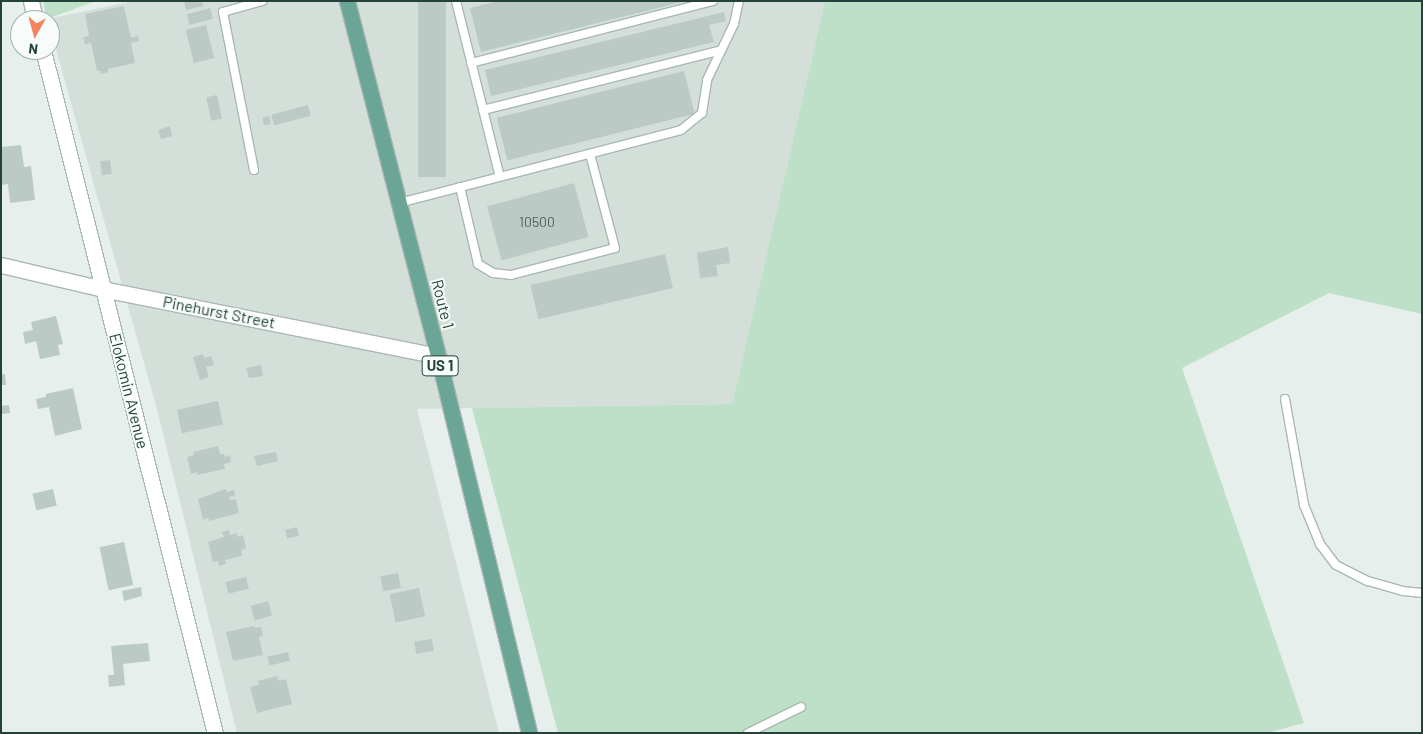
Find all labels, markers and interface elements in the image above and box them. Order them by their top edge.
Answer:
north arrow [10,10,60,60]
text: N [28,40,39,58]
house number: 10500 [519,214,555,230]
street label: Route 1 [428,277,458,331]
street label: Pinehurst Street [161,292,277,332]
street label: Elokomin Avenue [105,331,153,451]
road number: US 1 [421,354,459,378]

